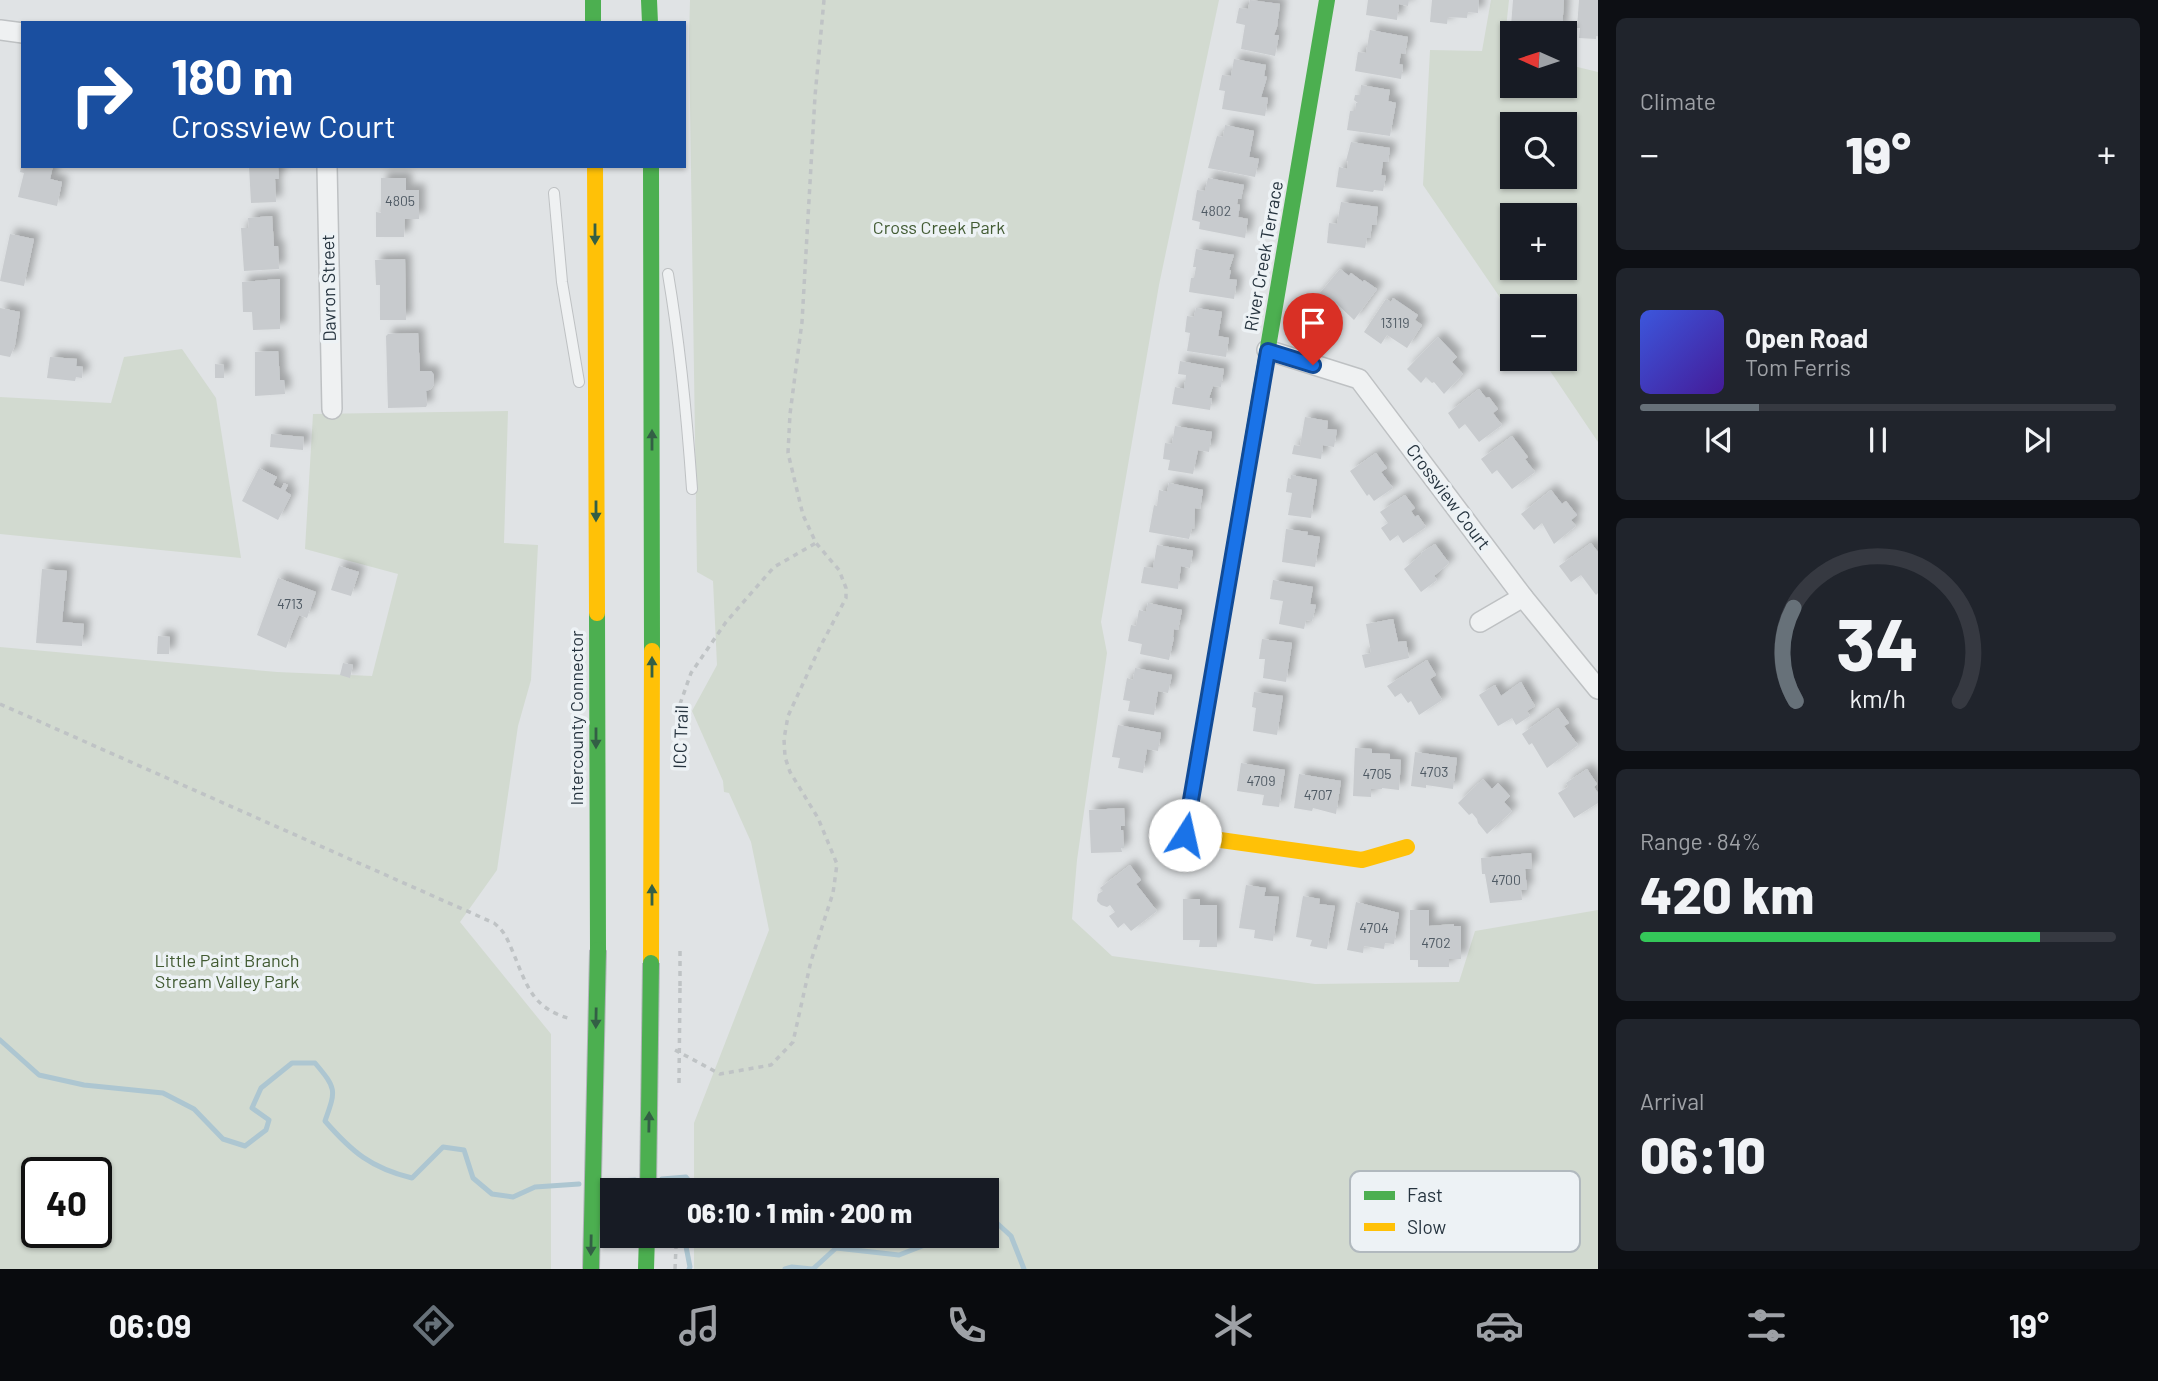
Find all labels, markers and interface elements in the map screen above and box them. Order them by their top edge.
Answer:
north arrow [1500,21,1577,98]
map controls [1500,21,1577,371]
text: 180 m [171,46,294,105]
icon: right [56,49,147,140]
text: Climate [1640,87,1716,115]
text: Crossview Court [171,106,396,144]
button: search [1500,112,1577,189]
text: 19° [1845,122,1911,184]
text: − [1640,130,1659,176]
text: + [2097,130,2116,176]
street label: River Creek Terrace [1239,179,1287,333]
house number: 4805 [385,192,415,209]
house number: 4802 [1201,202,1231,219]
button: + [1500,203,1577,280]
park label: Cross Creek Park [873,216,1005,238]
one-way arrow [589,224,601,246]
street label: Davron Street [316,234,340,342]
pin [1283,293,1343,365]
button: − [1500,294,1577,371]
icon: arrive [1294,304,1332,342]
house number: 13119 [1380,314,1410,331]
text: Open Road [1745,322,1868,353]
text: Tom Ferris [1745,353,1851,381]
icon: previous [1700,421,1738,459]
icon: pause [1859,421,1897,459]
icon: next [2018,421,2056,459]
one-way arrow [646,429,658,451]
street label: Crossview Court [1402,439,1496,554]
one-way arrow [590,500,602,522]
house number: 4713 [277,595,303,612]
text: 34 [1836,598,1920,686]
street label: Intercounty Connector [565,630,587,806]
one-way arrow [646,656,658,678]
text: km/h [1850,682,1906,712]
street label: ICC Trail [668,705,692,769]
one-way arrow [590,728,602,750]
house number: 4703 [1419,763,1449,780]
house number: 4705 [1362,765,1392,782]
house number: 4709 [1246,772,1276,789]
house number: 4707 [1304,786,1333,803]
position arrow [1148,798,1222,872]
text: Range · 84% [1640,827,1761,855]
text: 420 km [1640,862,1814,924]
house number: 4700 [1491,871,1521,888]
one-way arrow [646,884,658,906]
house number: 4704 [1359,919,1389,936]
house number: 4702 [1421,934,1451,951]
park label: Little Paint Branch Stream Valley Park [154,949,300,992]
one-way arrow [590,1007,602,1029]
text: Arrival [1640,1087,1704,1115]
one-way arrow [643,1111,655,1133]
text: 06:10 [1640,1122,1766,1184]
speed limit sign: 40 [21,1157,112,1248]
legend [1350,1171,1580,1252]
text: Fast [1407,1183,1443,1206]
text: 06:10 · 1 min · 200 m [687,1197,912,1228]
text: Slow [1407,1215,1446,1238]
one-way arrow [586,1235,597,1257]
icon: directions [409,1301,458,1350]
icon: music [675,1301,724,1350]
icon: phone [942,1301,991,1350]
icon: climate [1209,1301,1258,1350]
icon: car [1475,1301,1524,1350]
icon: filters [1742,1301,1791,1350]
text: 06:09 [109,1306,191,1344]
text: 19° [2009,1306,2049,1344]

